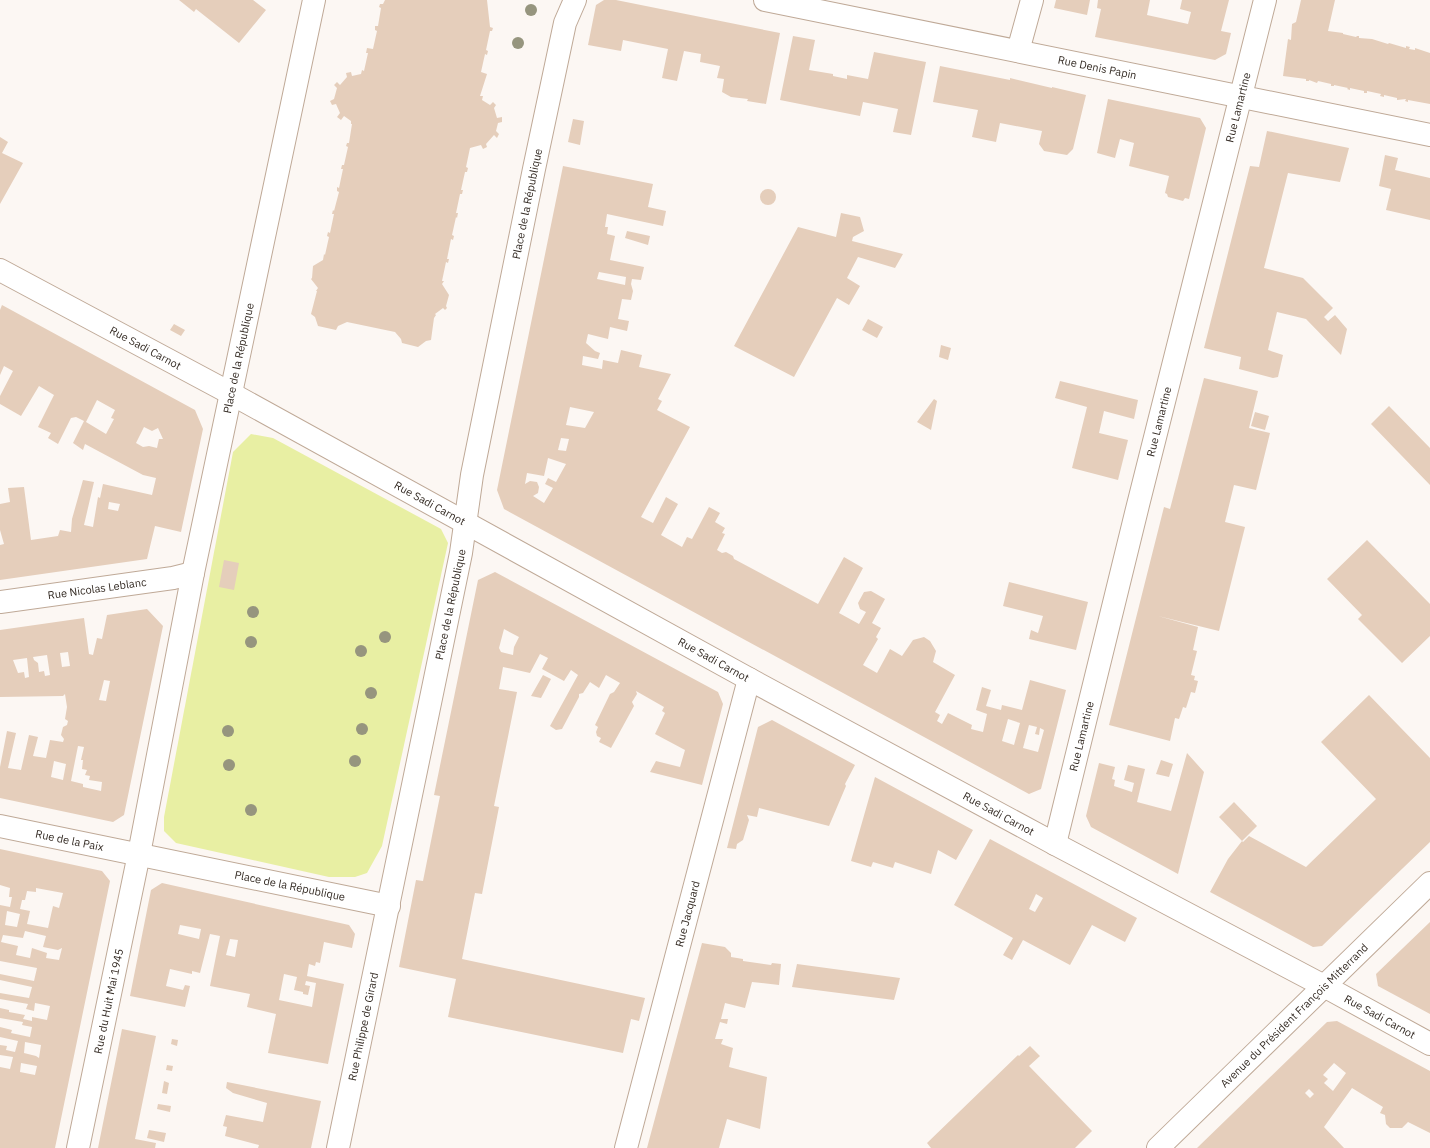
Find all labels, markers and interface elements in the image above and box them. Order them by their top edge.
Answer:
street label: Rue Denis Papin [1057,53,1138,82]
street label: Rue Lamartine [1222,71,1254,144]
street label: Place de la République [509,147,545,260]
street label: Place de la République [220,302,257,415]
street label: Rue Sadi Carnot [107,323,184,373]
street label: Rue Lamartine [1143,385,1175,458]
street label: Rue Sadi Carnot [392,478,468,528]
street label: Place de la République [432,548,468,661]
street label: Rue Nicolas Leblanc [47,575,148,602]
street label: Rue Sadi Carnot [676,634,752,685]
street label: Rue Lamartine [1066,700,1097,773]
street label: Rue Sadi Carnot [961,789,1037,839]
street label: Rue de la Paix [34,826,105,854]
street label: Place de la République [233,867,346,904]
street label: Rue Jacquard [672,879,703,948]
street label: Avenue du Président François Mitterrand [1217,940,1371,1090]
street label: Rue du Huit Mai 1945 [91,947,126,1055]
street label: Rue Philippe de Girard [345,971,381,1082]
street label: Rue Sadi Carnot [1342,991,1418,1042]

